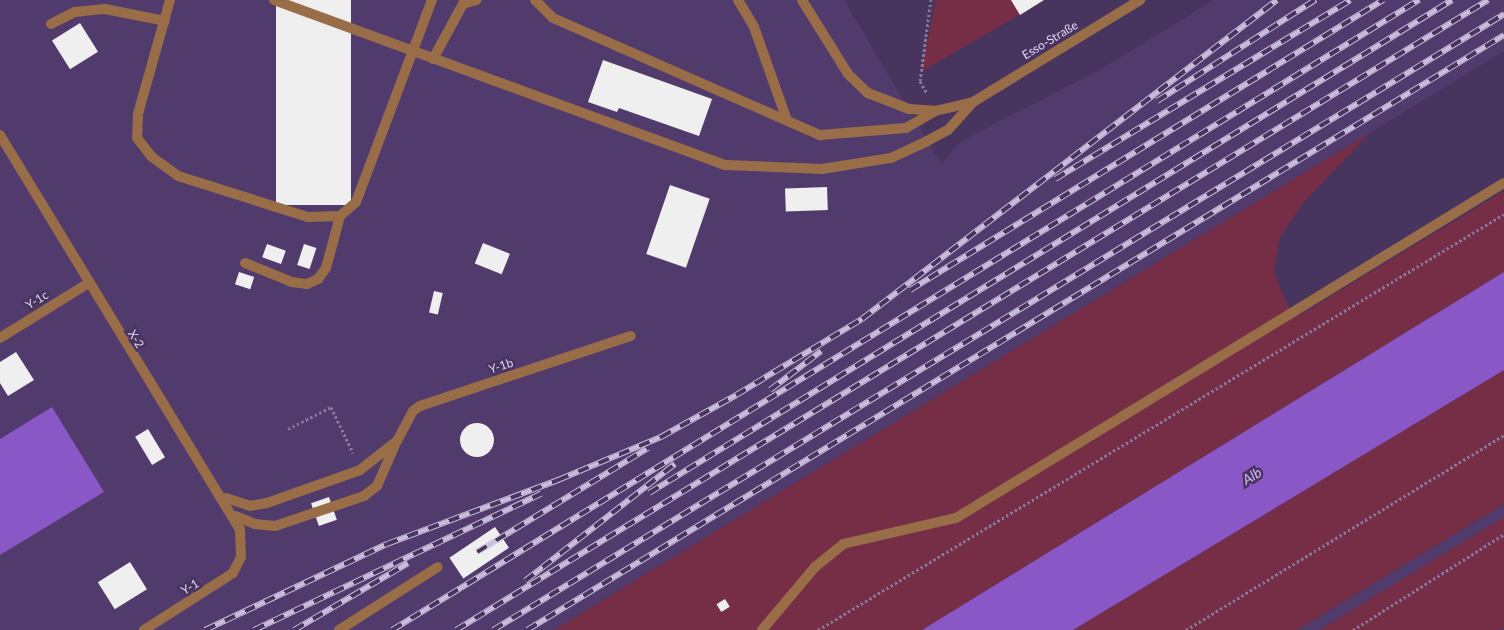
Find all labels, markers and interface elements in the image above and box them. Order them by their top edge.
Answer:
street label: Esso-Straße [1019,18,1081,62]
street label: Y-1c [23,288,51,312]
street label: X-2 [125,327,147,351]
street label: Y-1b [487,355,515,377]
water label: Alb [1239,464,1265,488]
street label: Y-1 [179,576,201,598]

